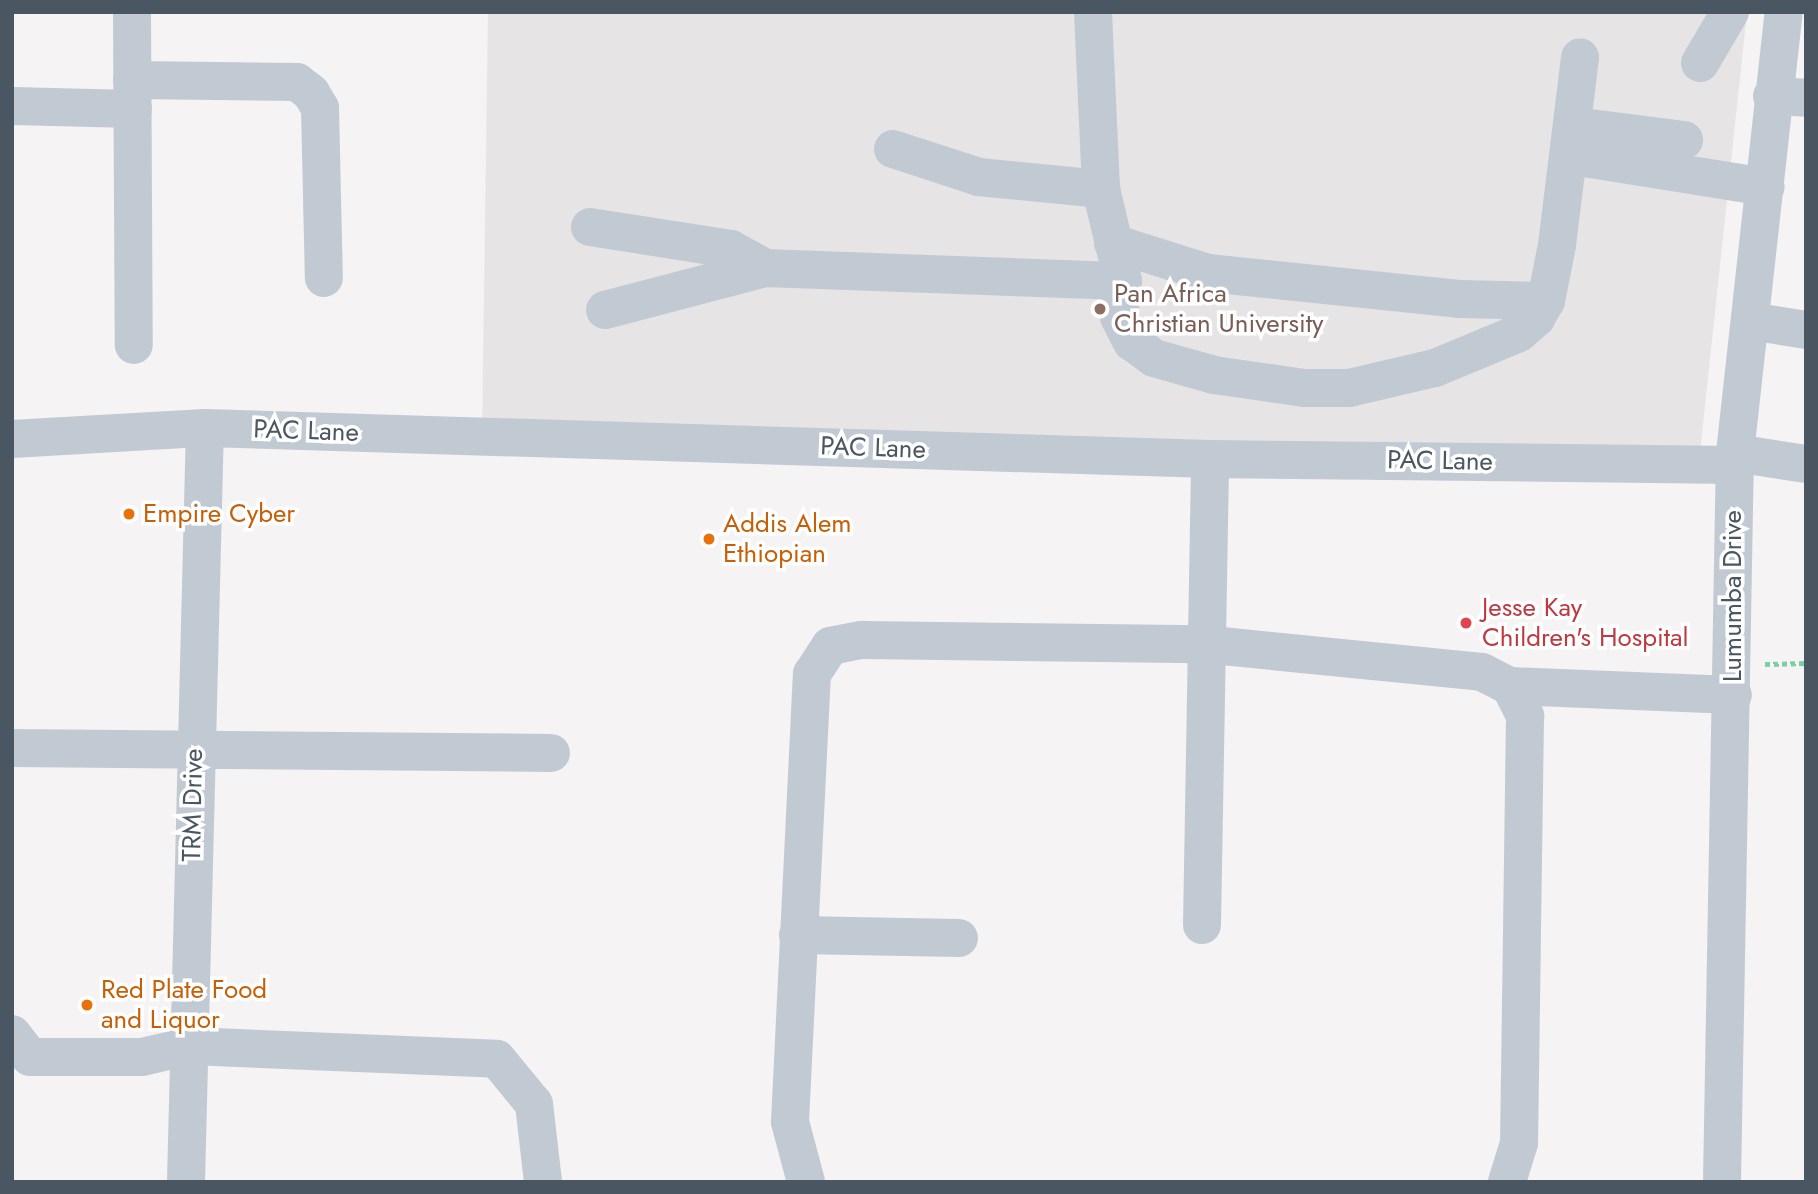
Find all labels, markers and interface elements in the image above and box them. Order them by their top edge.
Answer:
place label: Pan Africa Christian University [1114,278,1324,340]
marker: Pan Africa Christian University [1092,301,1108,317]
street label: PAC Lane [253,414,359,448]
street label: PAC Lane [820,431,926,465]
street label: PAC Lane [1387,444,1493,478]
place label: Empire Cyber [143,498,295,530]
marker: Empire Cyber [121,506,137,522]
place label: Addis Alem Ethiopian [723,508,852,570]
street label: Lumumba Drive [1717,510,1749,682]
marker: Addis Alem Ethiopian [701,531,717,547]
place label: Jesse Kay Children's Hospital [1482,592,1688,654]
marker: Jesse Kay Children's Hospital [1456,613,1476,633]
street label: TRM Drive [176,748,210,862]
place label: Red Plate Food and Liquor [101,974,267,1036]
marker: Red Plate Food and Liquor [79,997,95,1013]

